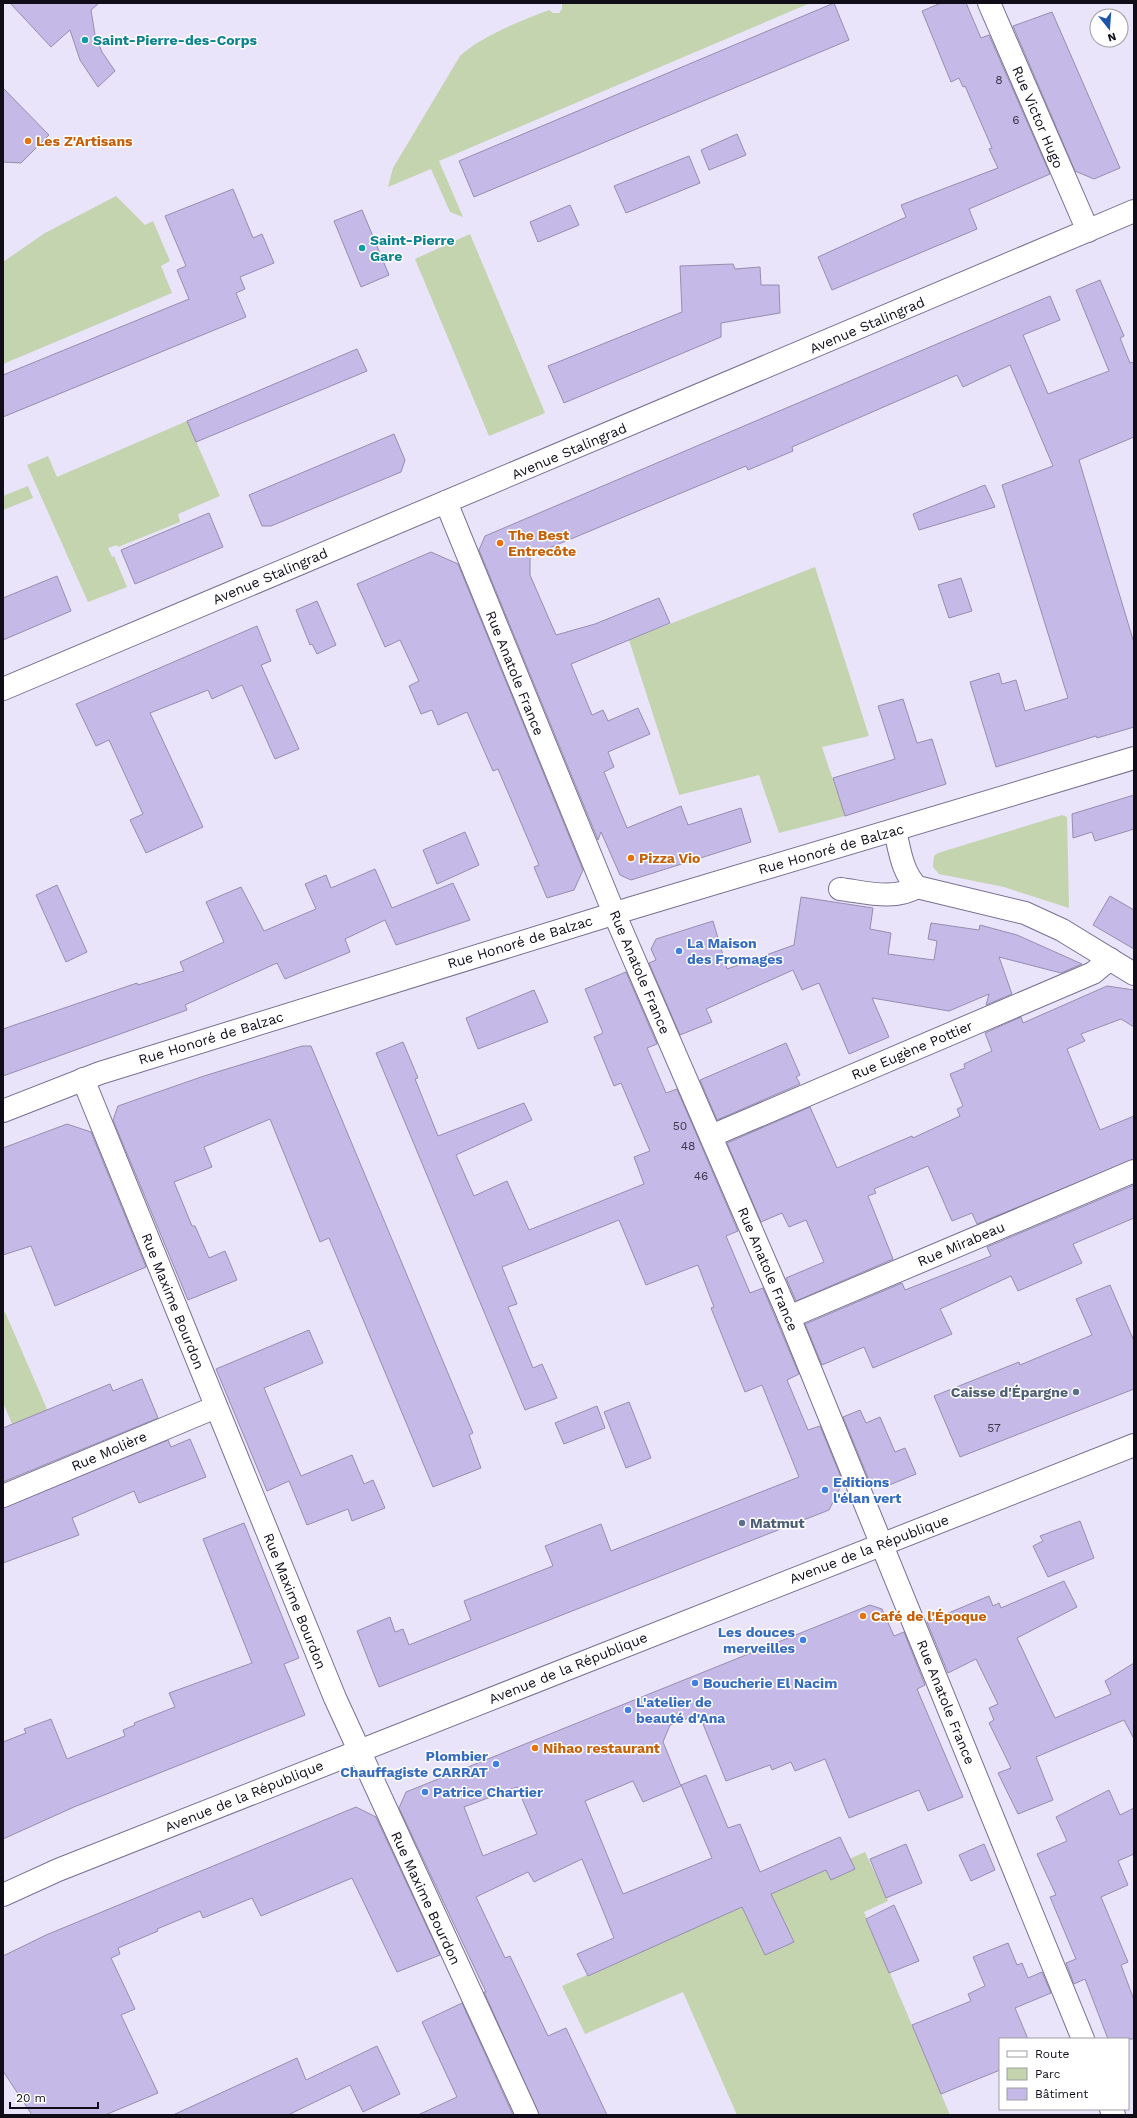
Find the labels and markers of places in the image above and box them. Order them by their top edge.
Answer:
place label: Saint-Pierre-des-Corps [93,32,257,48]
marker: Saint-Pierre-des-Corps [80,35,90,45]
place label: Les Z'Artisans [36,133,133,149]
marker: Les Z'Artisans [23,136,33,146]
place label: Saint-Pierre Gare [370,232,455,264]
marker: Saint-Pierre Gare [357,243,367,253]
place label: The Best Entrecôte [508,527,576,559]
marker: The Best Entrecôte [495,538,505,548]
place label: Pizza Vio [639,850,700,866]
marker: Pizza Vio [626,853,636,863]
place label: La Maison des Fromages [687,935,783,967]
marker: La Maison des Fromages [674,946,684,956]
place label: Caisse d'Épargne [951,1384,1068,1400]
marker: Caisse d'Épargne [1071,1387,1081,1397]
place label: Editions l'élan vert [833,1474,901,1506]
marker: Editions l'élan vert [820,1485,830,1495]
place label: Matmut [750,1515,805,1531]
marker: Matmut [737,1518,747,1528]
place label: Café de l'Époque [871,1608,987,1624]
marker: Café de l'Époque [858,1611,868,1621]
place label: Les douces merveilles [718,1624,796,1656]
marker: Les douces merveilles [798,1635,808,1645]
place label: Boucherie El Nacim [703,1675,837,1691]
marker: Boucherie El Nacim [690,1678,700,1688]
place label: L'atelier de beauté d'Ana [636,1694,726,1726]
marker: L'atelier de beauté d'Ana [623,1705,633,1715]
place label: Nihao restaurant [543,1740,660,1756]
marker: Nihao restaurant [530,1743,540,1753]
place label: Plombier Chauffagiste CARRAT [340,1748,488,1780]
marker: Plombier Chauffagiste CARRAT [491,1759,501,1769]
place label: Patrice Chartier [433,1784,543,1800]
marker: Patrice Chartier [420,1787,430,1797]

